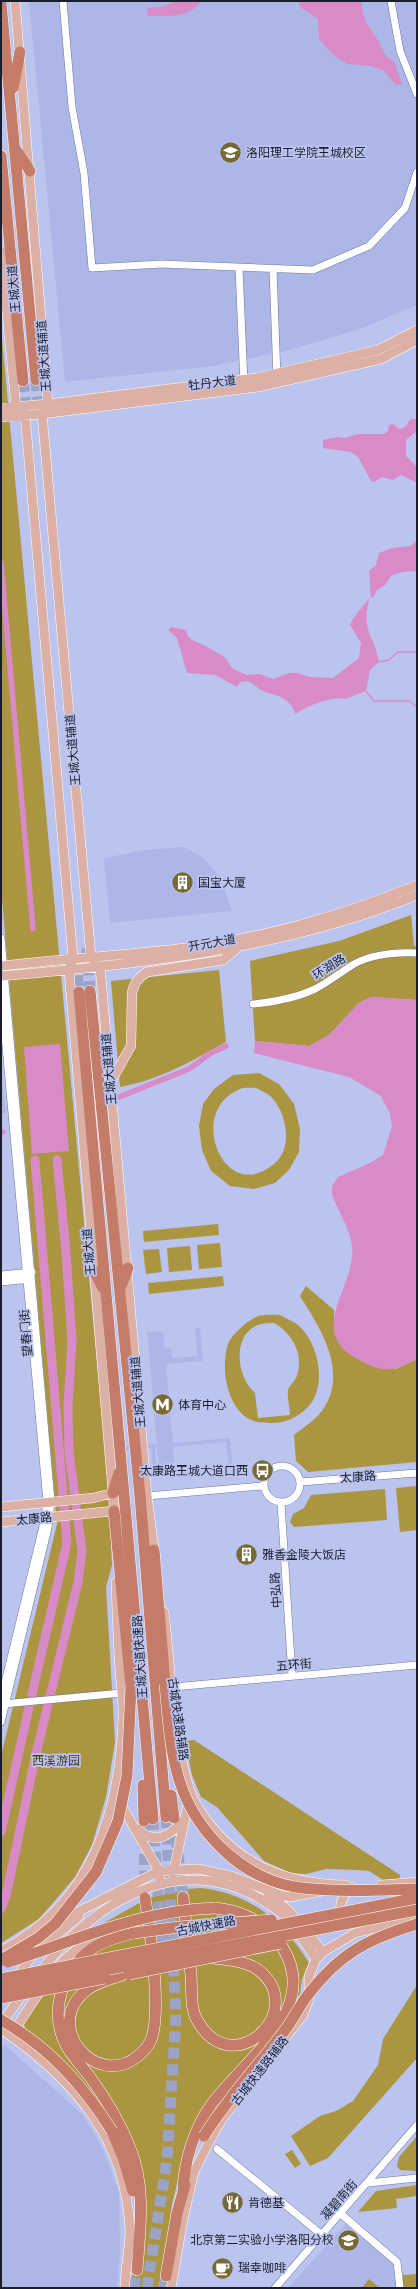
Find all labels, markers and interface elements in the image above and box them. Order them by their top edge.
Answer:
school or university icon: 洛阳理工学院王城校区 [217,140,243,166]
place label: 洛阳理工学院王城校区 [246,146,366,160]
street label: 王城大道 [5,264,23,314]
street label: 王城大道辅道 [35,320,53,392]
street label: 牡丹大道 [187,373,237,393]
street label: 王城大道辅道 [63,714,83,786]
building icon: 国宝大厦 [170,870,196,896]
place label: 国宝大厦 [198,876,246,890]
street label: 开元大道 [187,932,237,954]
street label: 环湖路 [310,952,348,982]
street label: 王城大道辅道 [99,1033,119,1105]
street label: 王城大道 [80,1227,98,1277]
street label: 望春门街 [17,1308,35,1358]
street label: 王城大道辅道 [128,1356,148,1428]
metro station icon: 体育中心 [149,1392,175,1418]
place label: 体育中心 [178,1398,226,1412]
bus stop icon: 太康路王城大道口西 [250,1458,276,1484]
place label: 太康路王城大道口西 [140,1464,248,1478]
street label: 太康路 [340,1469,376,1485]
street label: 太康路 [15,1510,53,1528]
building icon: 雅香金陵大饭店 [234,1542,260,1568]
place label: 雅香金陵大饭店 [262,1548,346,1562]
street label: 中弘路 [268,1572,284,1608]
street label: 王城大道快速路 [130,1615,150,1699]
street label: 五环街 [275,1656,313,1674]
street label: 古城快速路辅路 [165,1676,191,1762]
park label: 西溪游园 [32,1754,80,1768]
street label: 古城快速路 [175,1913,237,1939]
street label: 古城快速路辅路 [229,2034,291,2108]
street label: 凝碧南街 [318,2177,360,2223]
restaurant icon: 肯德基 [220,2190,246,2216]
place label: 肯德基 [248,2196,284,2210]
school or university icon: 北京第二实验小学洛阳分校 [336,2227,362,2253]
place label: 北京第二实验小学洛阳分校 [190,2233,334,2247]
cafe icon: 瑞幸咖啡 [210,2255,236,2281]
place label: 瑞幸咖啡 [238,2261,286,2275]

